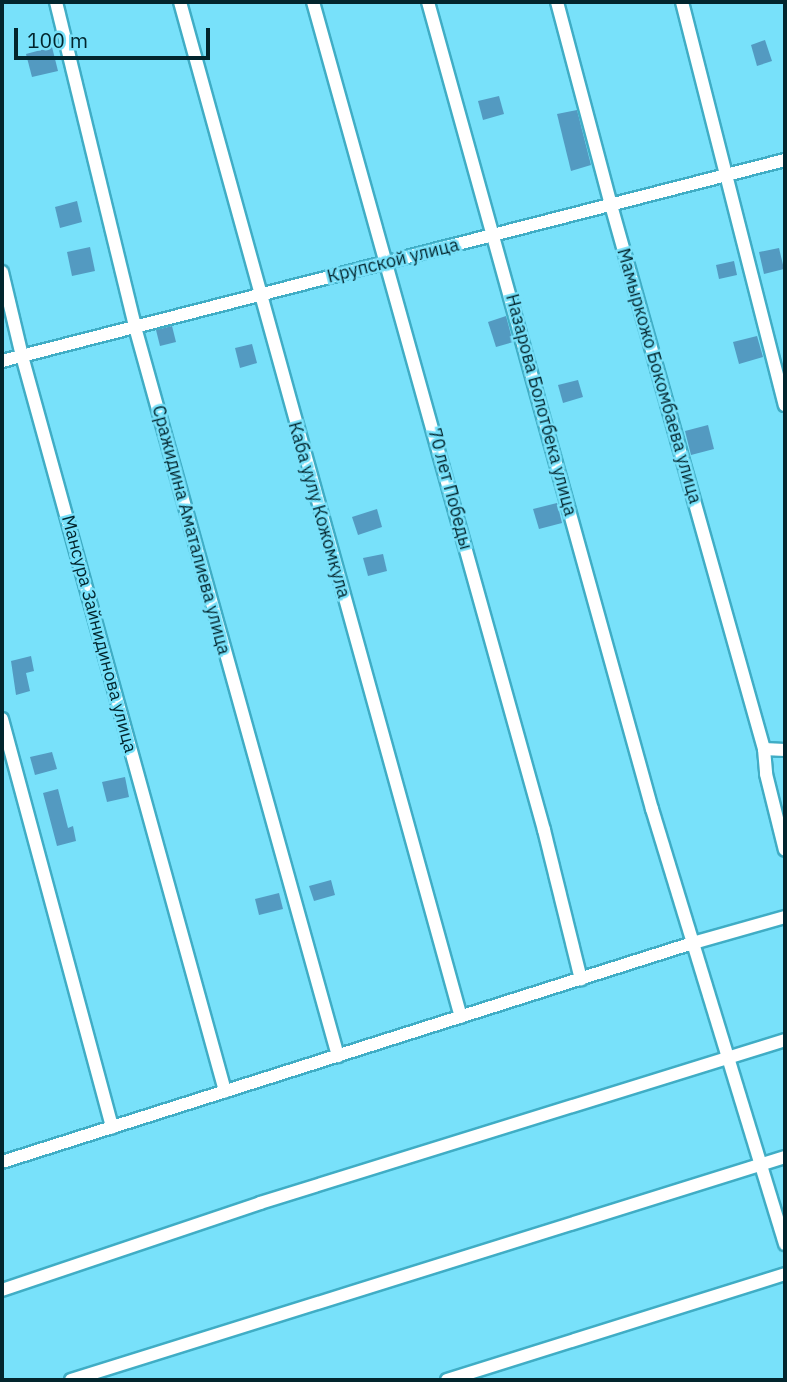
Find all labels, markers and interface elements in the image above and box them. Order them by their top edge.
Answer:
scale bar [18,14,214,58]
text: 100 m [27,26,88,54]
street label: Крупской улица [325,234,461,288]
street label: Мамыркожо Бокомбаева улица [612,246,706,506]
street label: Назарова Болотбека улица [501,292,581,518]
street label: Сражидина Аматалиева улица [147,403,235,657]
street label: Каба уулу Кожомкула [283,419,355,601]
street label: 70 лет Победы [423,426,477,552]
street label: Мансура Зайнидинова улица [57,513,141,755]

